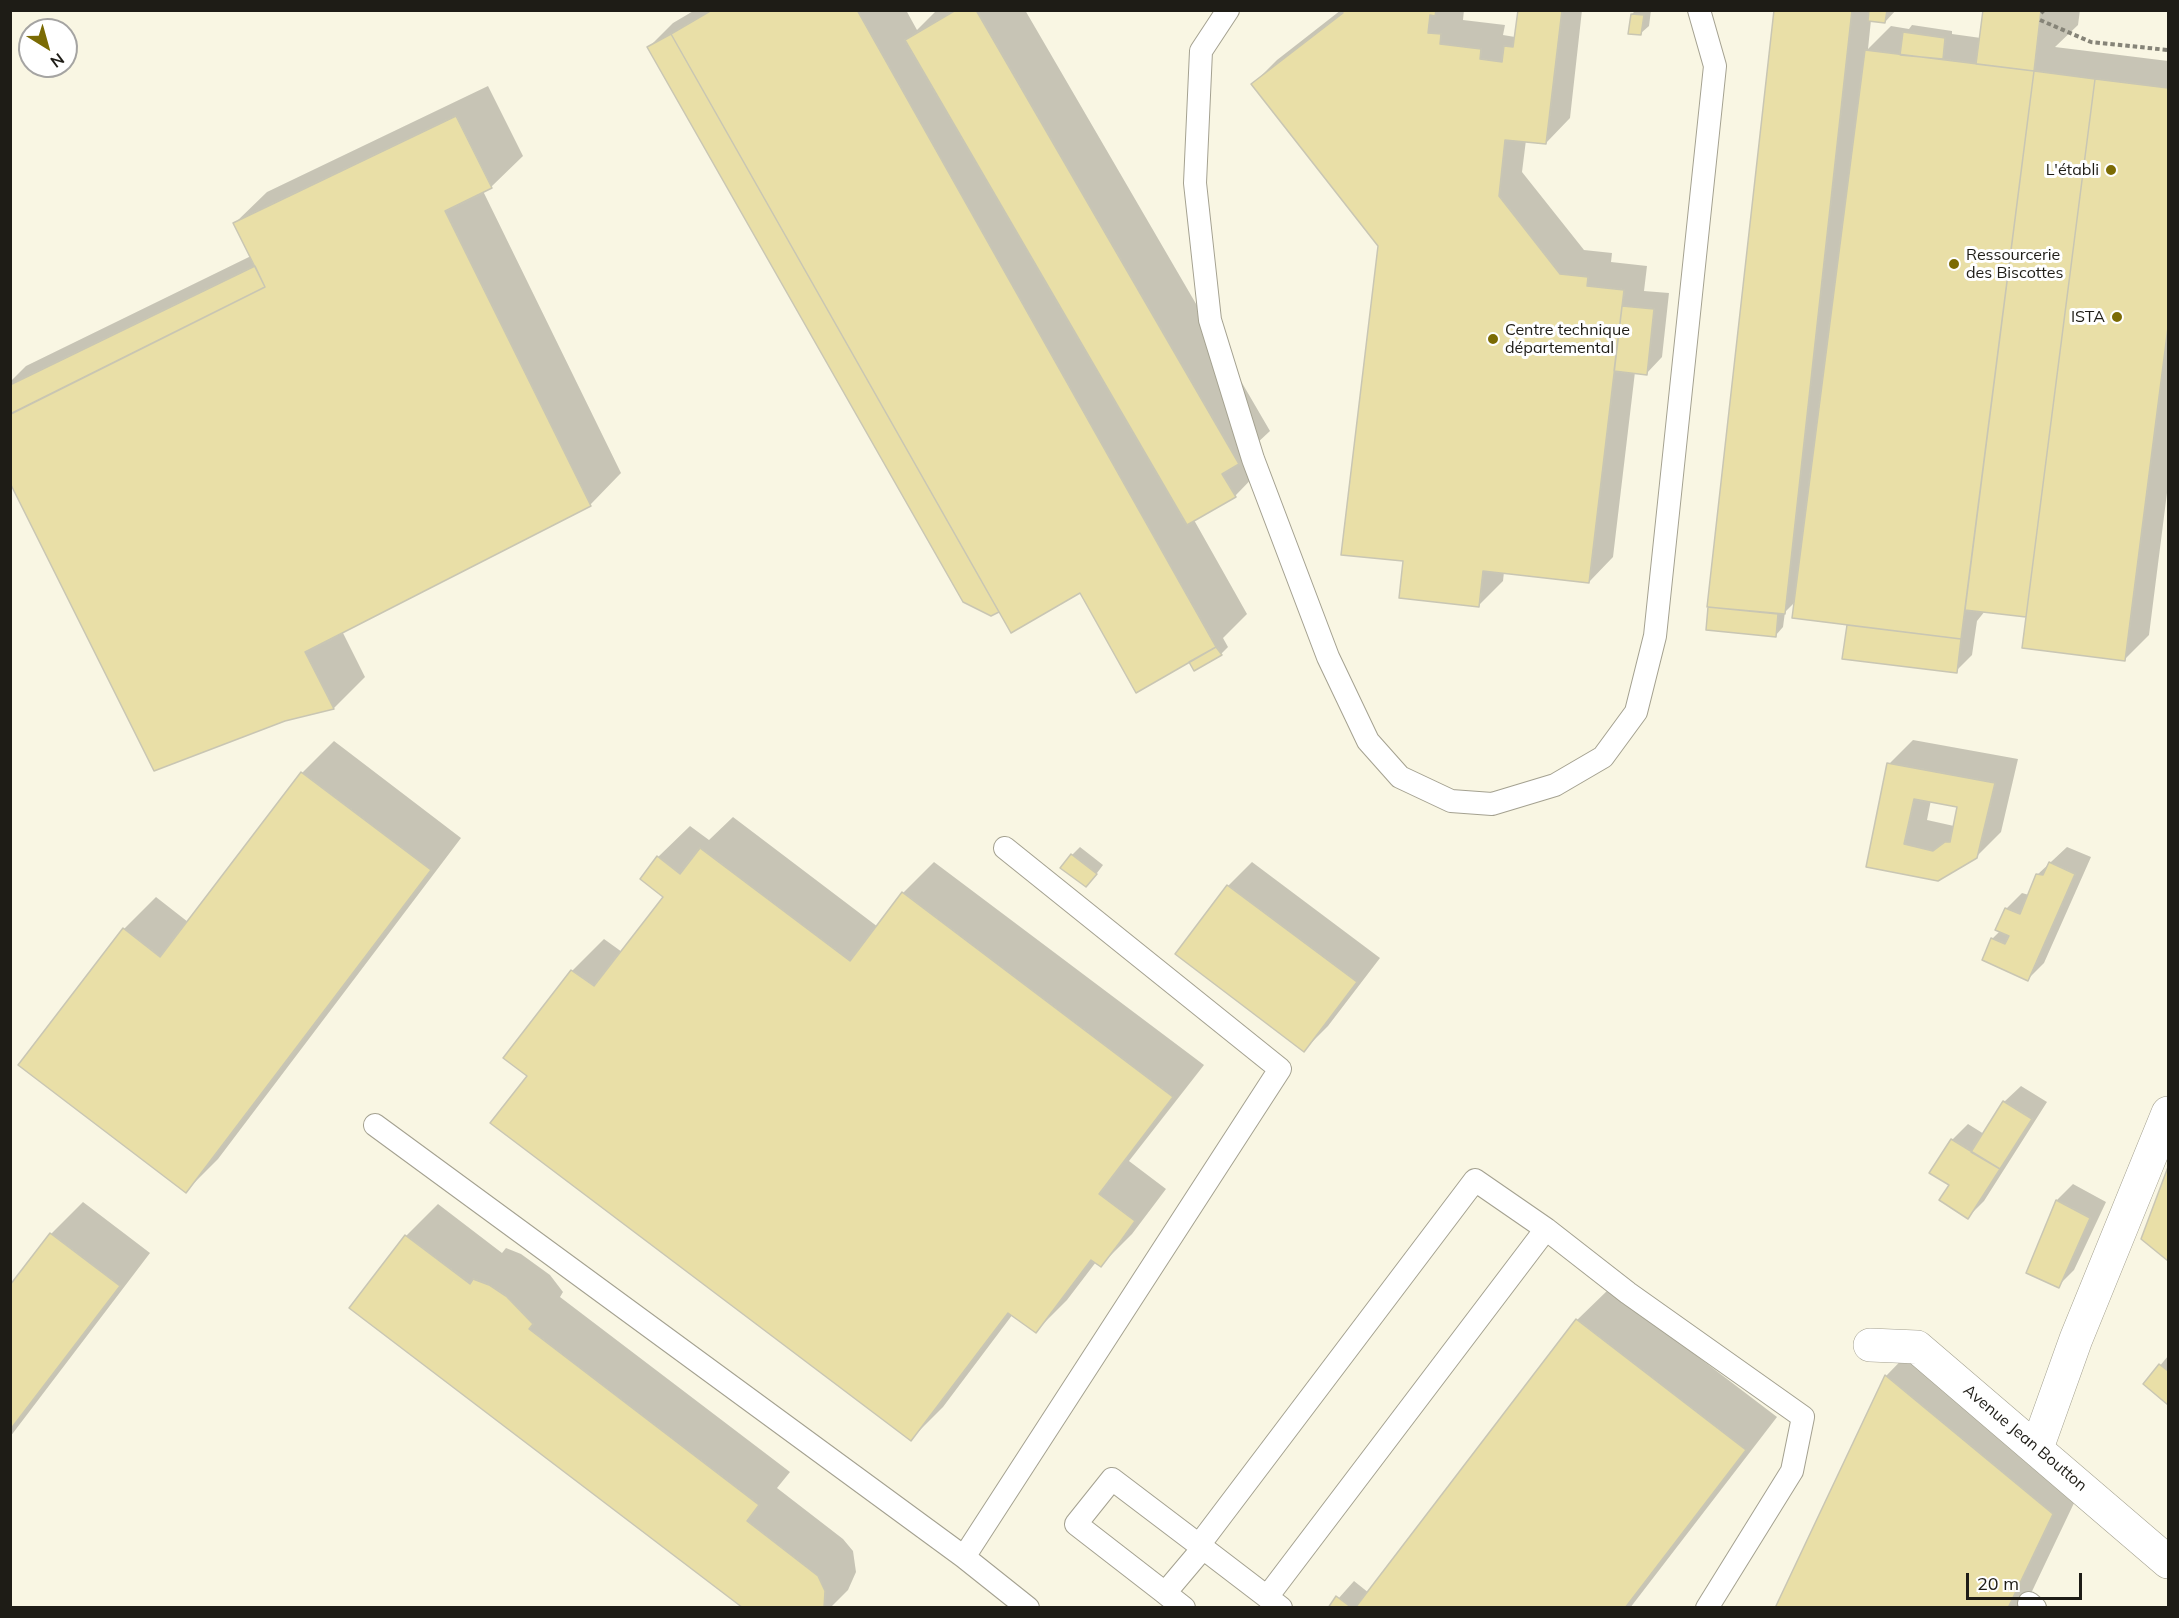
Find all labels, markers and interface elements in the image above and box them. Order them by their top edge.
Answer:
north arrow [18,18,78,78]
text: N [47,49,68,72]
place label: L'établi [2046,160,2099,180]
marker: L'établi [2104,163,2118,177]
place label: Ressourcerie des Biscottes [1966,245,2063,283]
marker: Ressourcerie des Biscottes [1947,257,1961,271]
place label: ISTA [2071,307,2105,327]
marker: ISTA [2110,310,2124,324]
place label: Centre technique départemental [1505,320,1630,358]
marker: Centre technique départemental [1486,332,1500,346]
street label: Avenue Jean Boutton [1959,1381,2091,1495]
scale bar [1969,1561,2084,1599]
text: 20 m [1977,1572,2019,1595]

